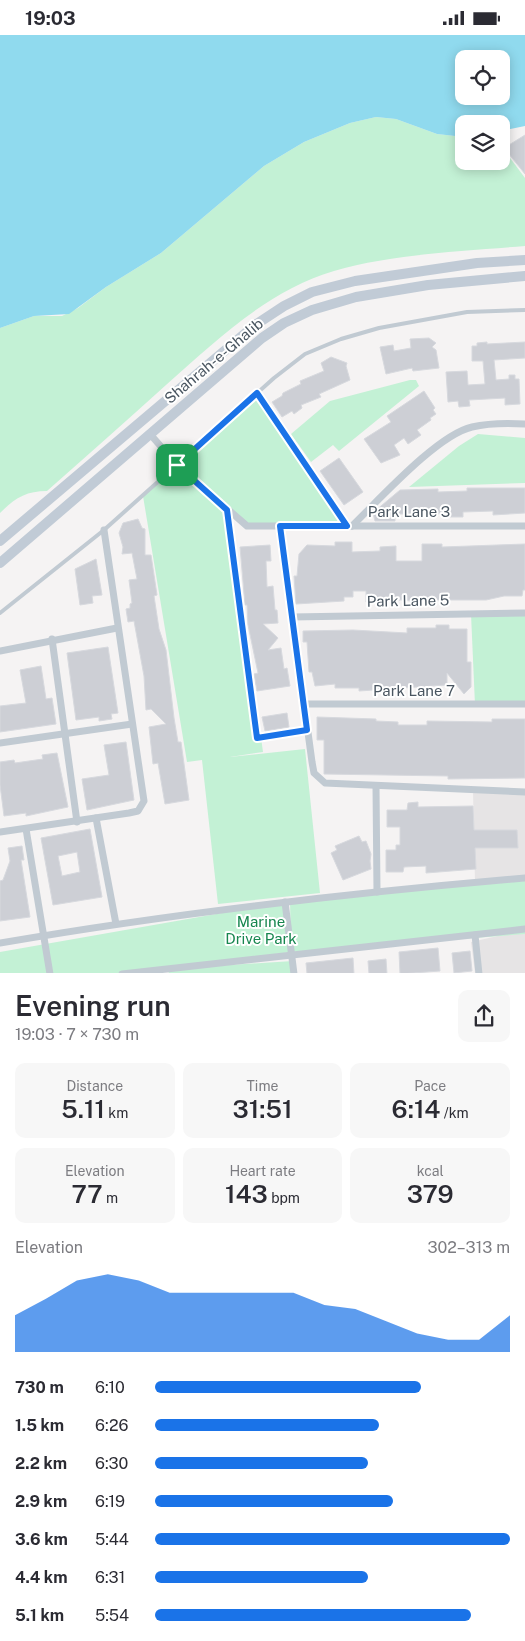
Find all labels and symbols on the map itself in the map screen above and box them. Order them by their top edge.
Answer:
street label: Shahrah-e-Ghalib [161,314,266,407]
pin [156,444,198,486]
street label: Park Lane 3 [368,503,450,520]
street label: Park Lane 5 [367,591,449,610]
street label: Park Lane 7 [373,682,455,699]
park label: Marine Drive Park [225,913,297,947]

